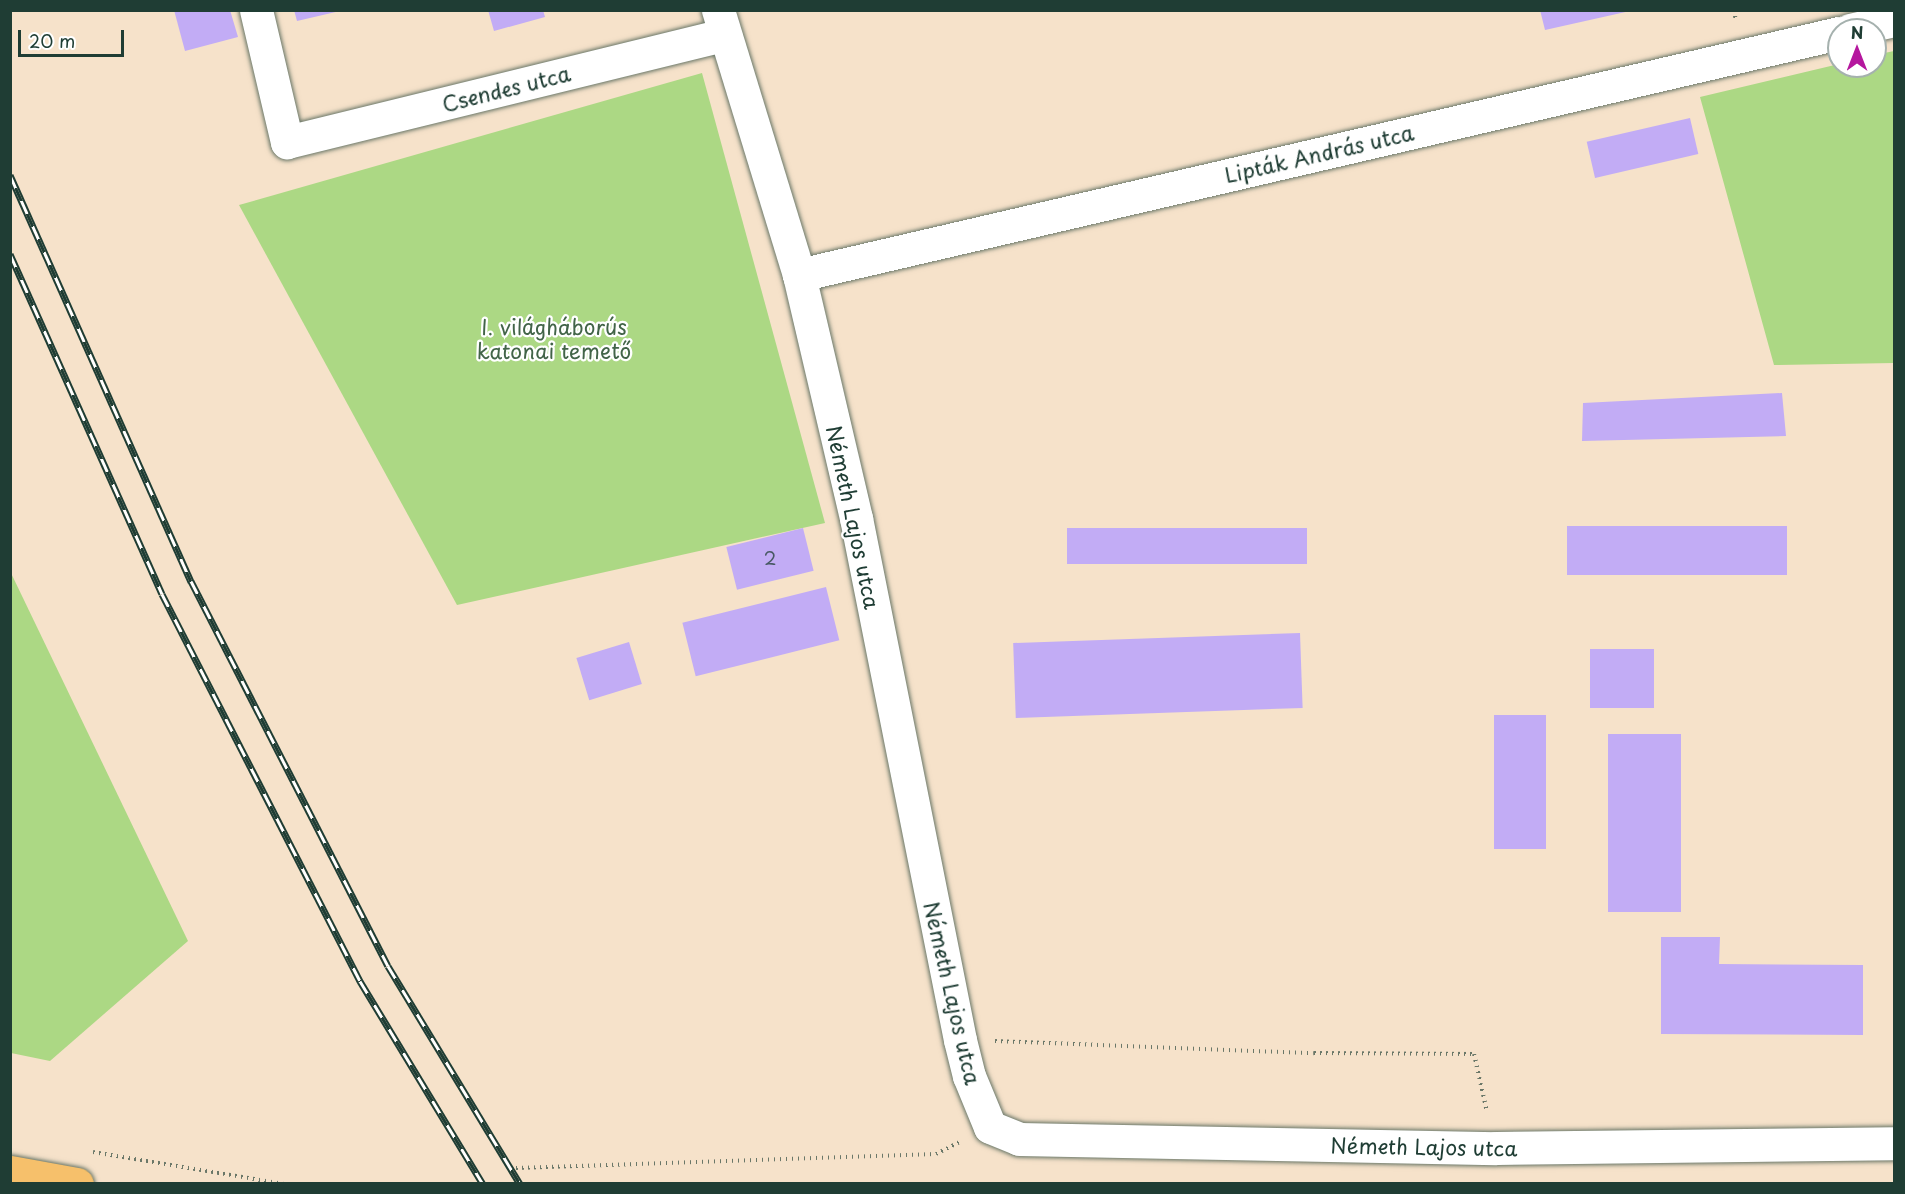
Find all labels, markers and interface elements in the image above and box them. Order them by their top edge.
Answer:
scale bar [21,18,128,56]
north arrow [1827,18,1887,78]
text: N [1851,20,1863,44]
text: 20 m [29,27,75,54]
street label: Csendes utca [439,60,573,116]
street label: Lipták András utca [1220,119,1418,187]
park label: I. világháborús katonai temető [477,313,631,363]
street label: Németh Lajos utca [822,422,886,612]
house number: 2 [764,547,776,569]
street label: Németh Lajos utca [920,899,986,1087]
street label: Németh Lajos utca [1330,1132,1518,1160]

